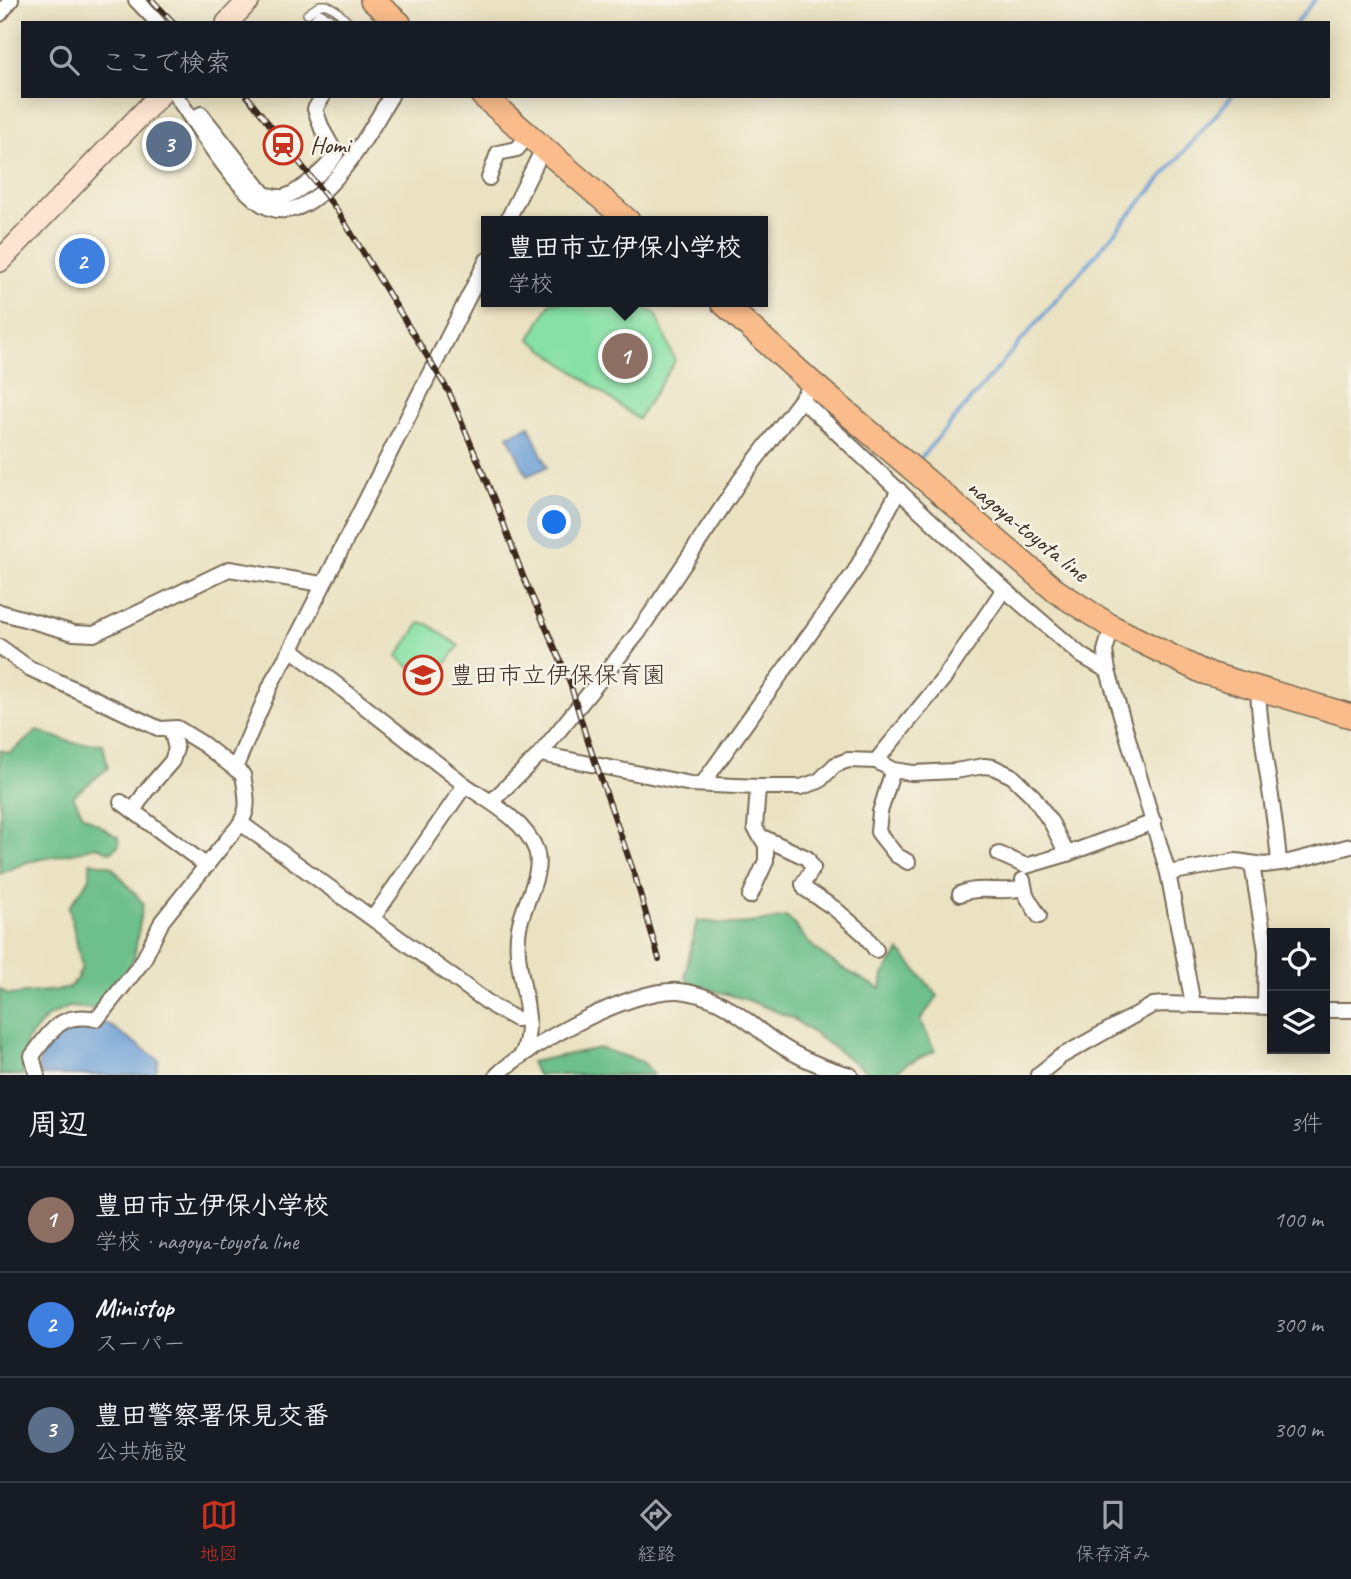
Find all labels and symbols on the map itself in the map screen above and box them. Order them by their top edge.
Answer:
pin: 3 [146,118,192,170]
station icon: Homi [262,124,304,166]
place label: Homi [310,130,352,160]
pin: 2 [59,235,105,287]
pin: 1 [602,330,648,382]
street label: nagoya-toyota line [961,472,1097,590]
your location [537,505,571,539]
school or university icon: 豊田市立伊保保育園 [402,654,444,696]
place label: 豊田市立伊保保育園 [450,660,666,690]

